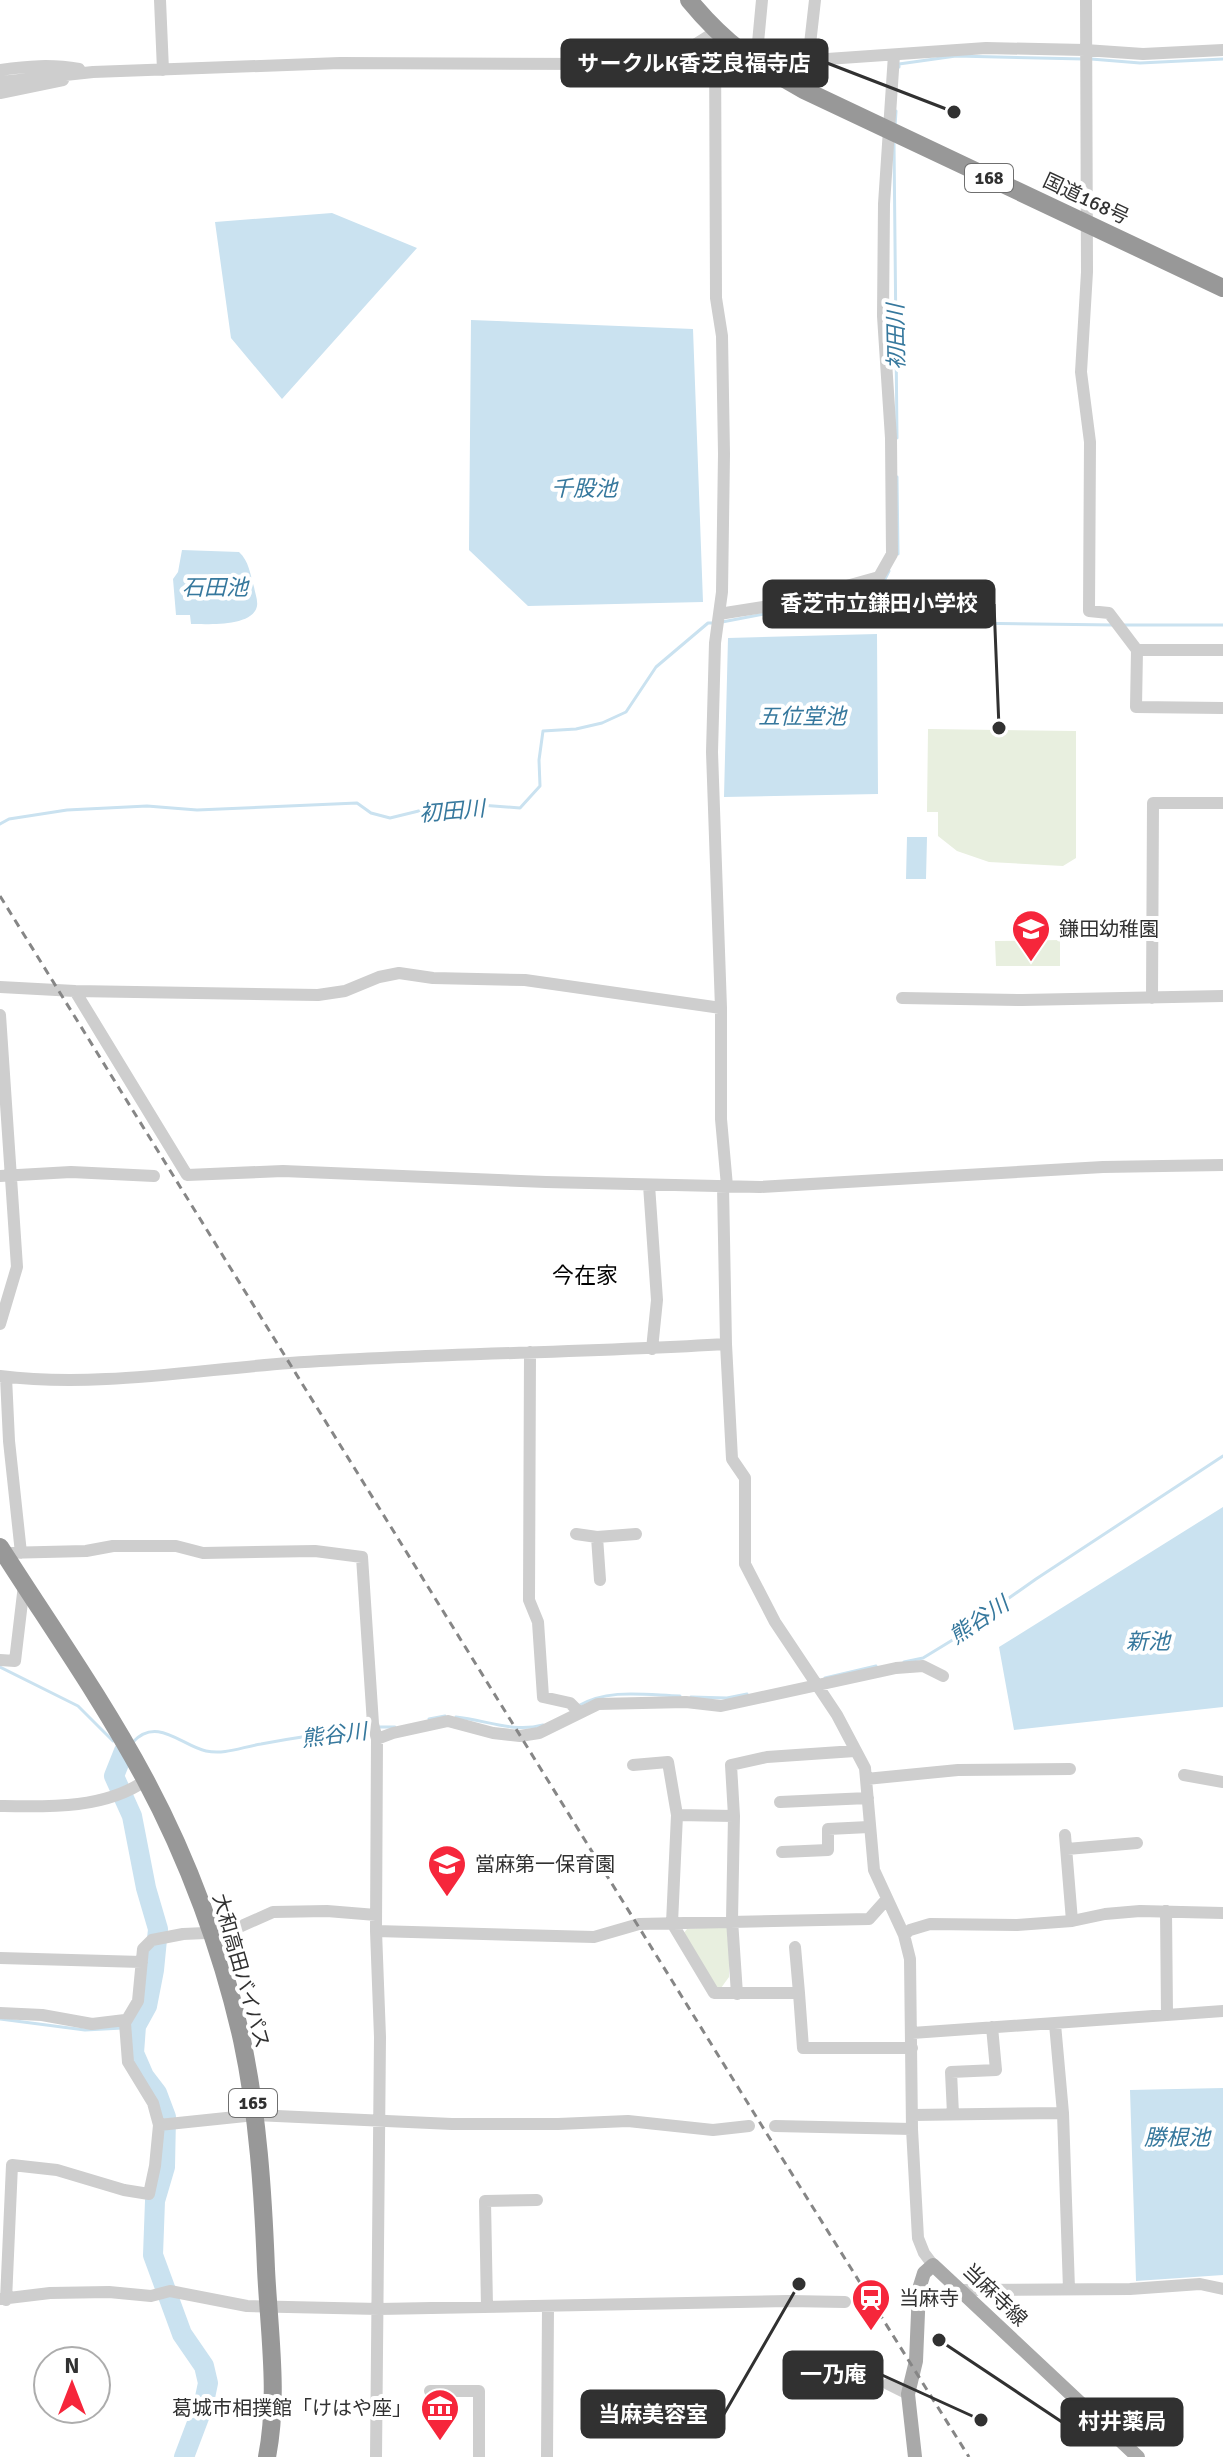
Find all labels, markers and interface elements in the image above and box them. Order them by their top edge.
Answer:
callout: サークルK香芝良福寺店 [562,40,827,86]
text: サークルK香芝良福寺店 [578,50,811,77]
road number: 168 [965,164,1013,192]
street label: 国道168号 [1039,168,1133,230]
water label: 初田川 [882,302,910,370]
water label: 千股池 [551,475,619,502]
water label: 石田池 [182,574,250,601]
callout: 香芝市立鎌田小学校 [764,581,994,627]
text: 香芝市立鎌田小学校 [780,590,978,617]
water label: 五位堂池 [758,703,848,730]
water label: 初田川 [418,795,488,827]
school or university icon: 鎌田幼稚園 [1010,908,1052,963]
place label: 鎌田幼稚園 [1059,917,1159,942]
district label: 今在家 [552,1262,618,1289]
water label: 熊谷川 [944,1589,1016,1650]
water label: 新池 [1126,1628,1172,1655]
water label: 熊谷川 [300,1717,370,1752]
school or university icon: 當麻第一保育園 [426,1843,468,1898]
place label: 當麻第一保育園 [475,1852,615,1877]
street label: 大和高田バイパス [207,1891,275,2051]
road number: 165 [229,2089,277,2117]
water label: 勝根池 [1144,2124,1212,2151]
street label: 当麻寺線 [958,2258,1032,2332]
station icon: 当麻寺 [850,2277,892,2332]
place label: 当麻寺 [899,2286,959,2311]
north arrow [32,2345,112,2425]
text: N [64,2352,80,2379]
callout: 一乃庵 [784,2352,882,2398]
text: 一乃庵 [800,2361,866,2388]
museum icon: 葛城市相撲館「けはや座」 [419,2387,461,2442]
callout: 当麻美容室 [582,2391,724,2437]
place label: 葛城市相撲館「けはや座」 [172,2396,412,2421]
callout: 村井薬局 [1062,2399,1182,2445]
text: 当麻美容室 [598,2401,708,2428]
text: 村井薬局 [1078,2408,1166,2435]

